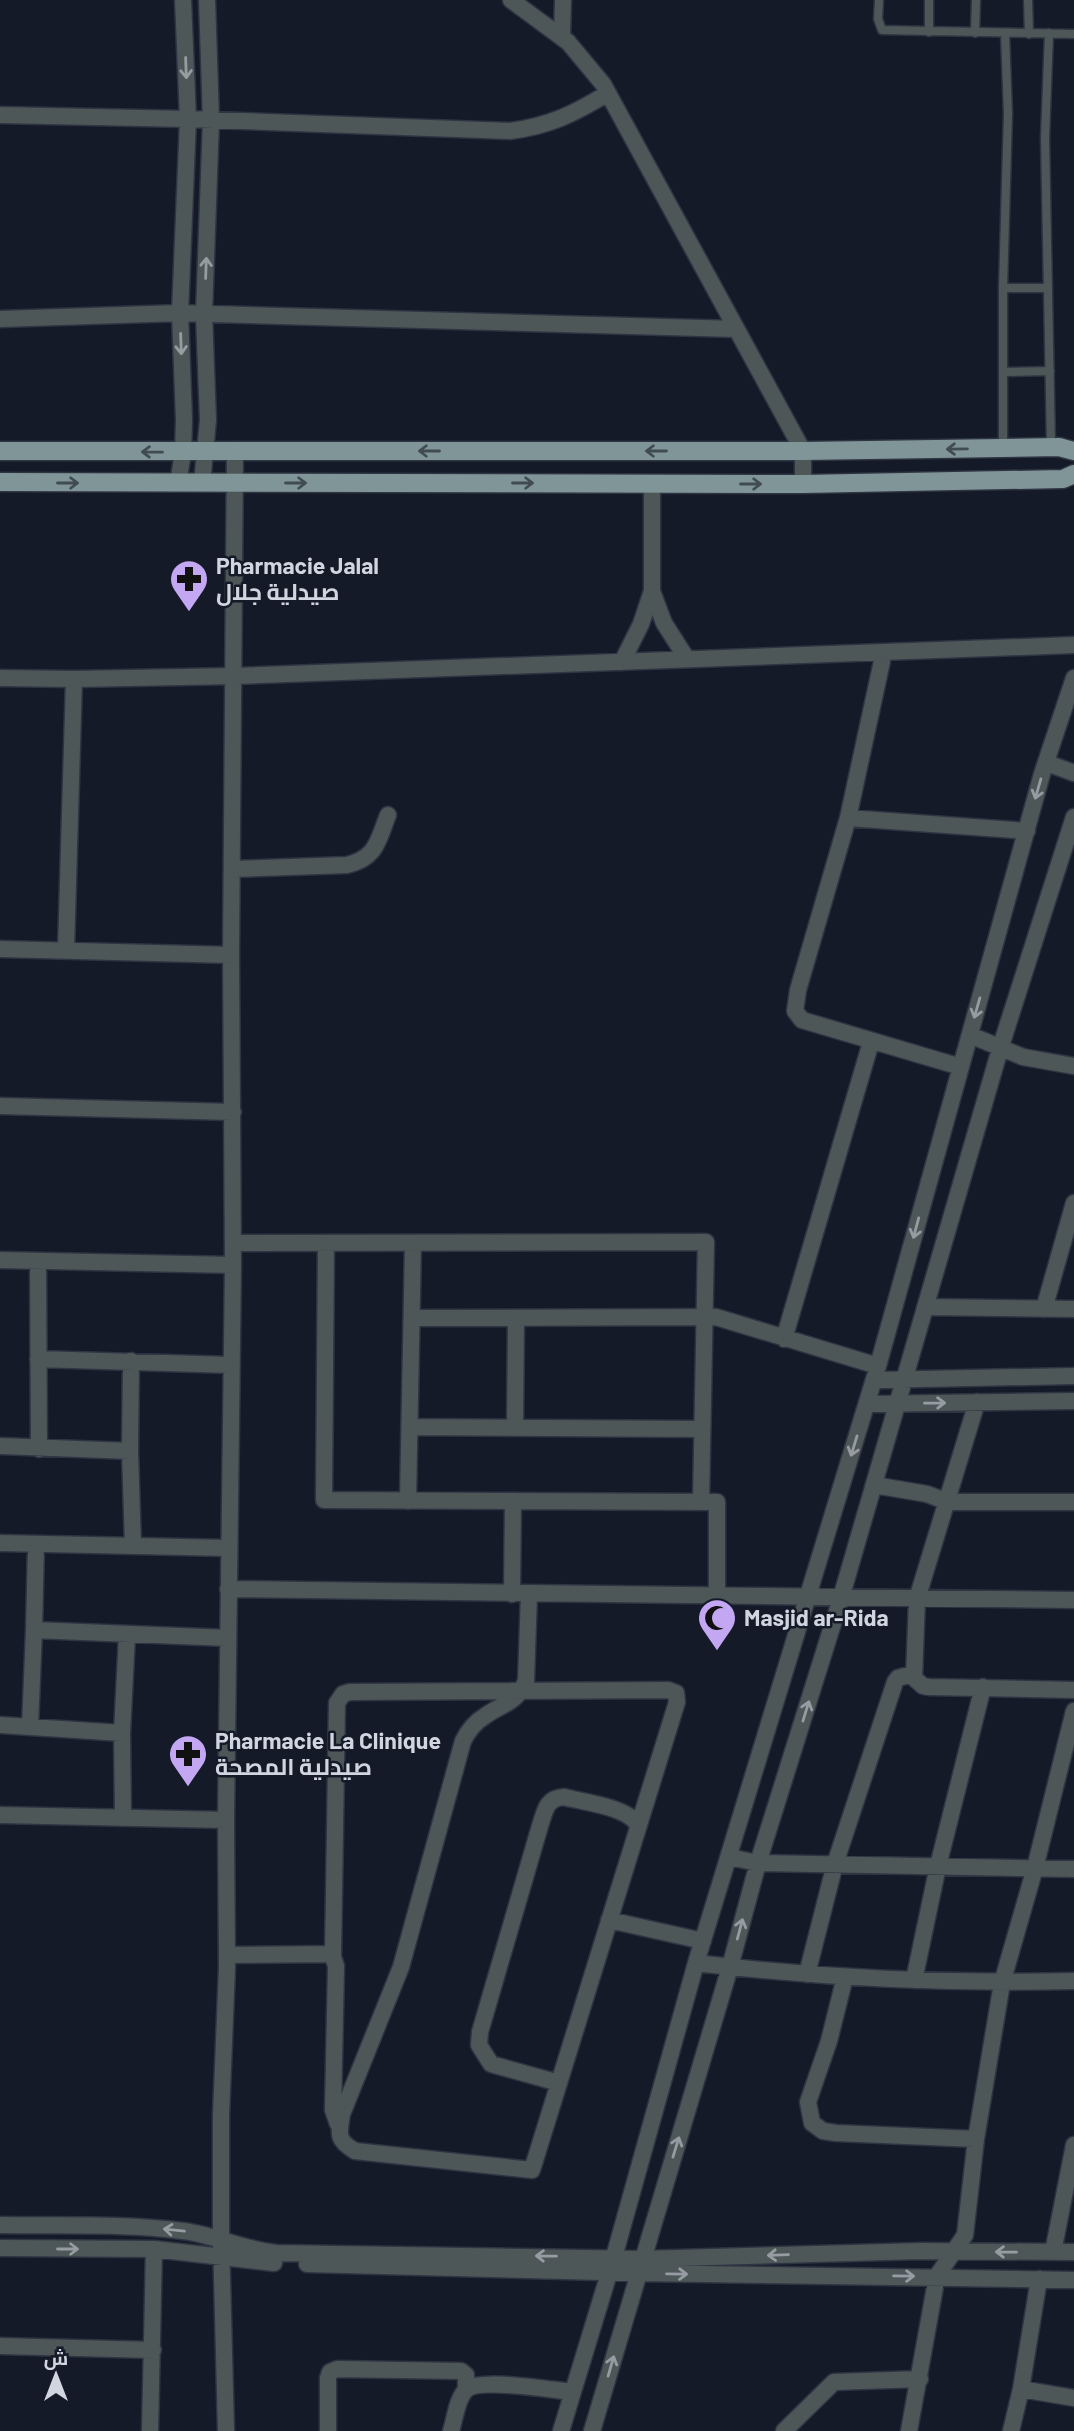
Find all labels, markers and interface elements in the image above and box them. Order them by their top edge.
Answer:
one-way arrow [179,56,192,79]
one-way arrow [199,257,212,280]
one-way arrow [175,333,188,356]
one-way arrow [946,442,969,455]
one-way arrow [418,444,441,458]
one-way arrow [645,444,668,458]
one-way arrow [141,445,164,459]
one-way arrow [56,476,79,489]
one-way arrow [284,476,307,490]
one-way arrow [511,476,534,490]
one-way arrow [739,477,762,491]
place label: Pharmacie Jalal صيدلية جلال [216,551,379,606]
pharmacy icon: Pharmacie Jalal صيدلية جلال [168,558,210,613]
one-way arrow [1031,777,1044,800]
one-way arrow [970,997,983,1019]
one-way arrow [909,1217,922,1239]
one-way arrow [923,1396,946,1410]
one-way arrow [846,1435,859,1457]
mosque icon: Masjid ar-Rida [696,1597,738,1652]
place label: Masjid ar-Rida [744,1603,889,1631]
one-way arrow [800,1701,813,1723]
place label: Pharmacie La Clinique صيدلية المصحة [215,1726,441,1780]
pharmacy icon: Pharmacie La Clinique صيدلية المصحة [167,1733,209,1788]
one-way arrow [735,1918,748,1940]
one-way arrow [670,2137,683,2159]
one-way arrow [163,2223,186,2236]
one-way arrow [56,2242,79,2256]
one-way arrow [995,2245,1018,2259]
one-way arrow [767,2248,790,2261]
one-way arrow [535,2249,558,2263]
one-way arrow [665,2267,688,2280]
one-way arrow [893,2269,916,2283]
north arrow [21,2340,91,2410]
text: ش [44,2346,68,2370]
one-way arrow [606,2355,619,2377]

